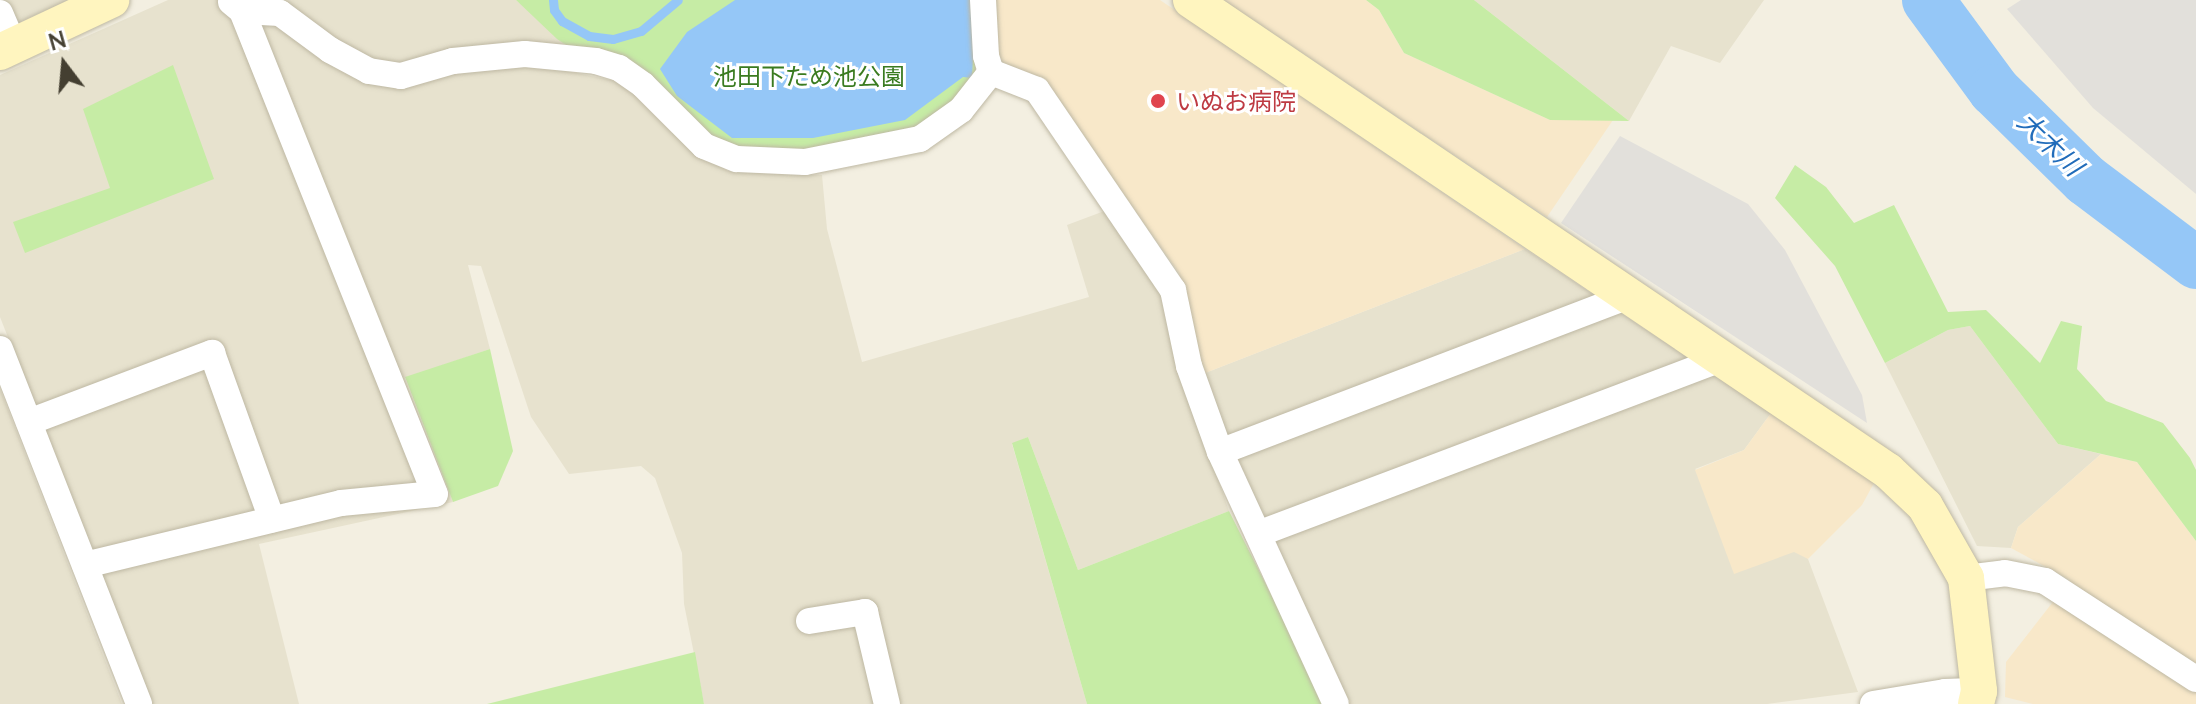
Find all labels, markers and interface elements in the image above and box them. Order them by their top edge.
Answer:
north arrow [24,24,104,104]
text: N [45,25,69,56]
park label: 池田下ため池公園 [713,62,905,90]
place label: いぬお病院 [1176,87,1296,115]
marker: いぬお病院 [1147,90,1169,112]
water label: 大木川 [2011,106,2089,182]

